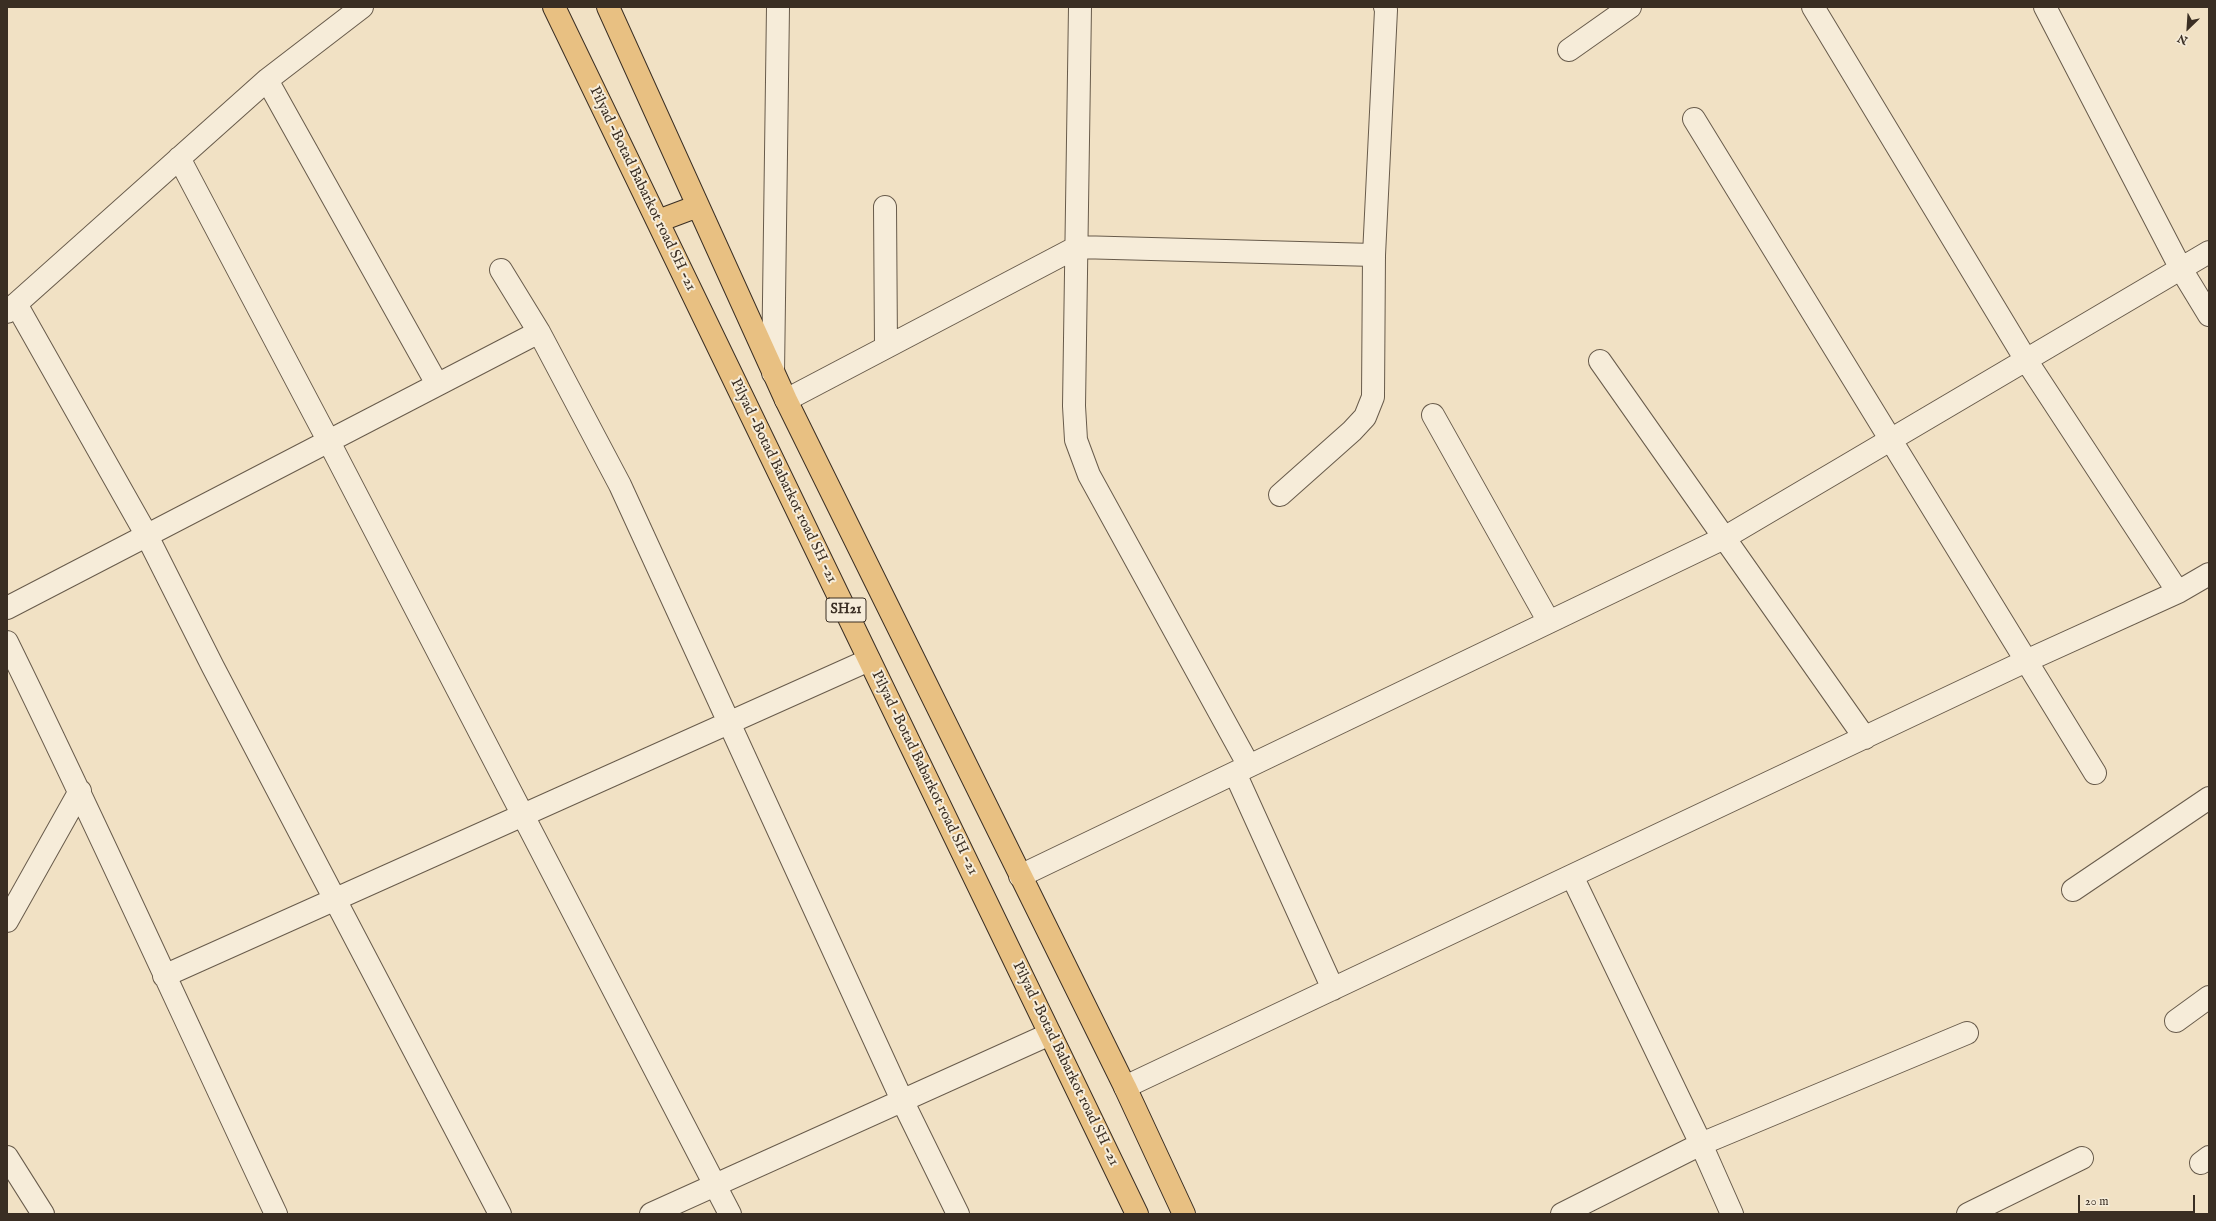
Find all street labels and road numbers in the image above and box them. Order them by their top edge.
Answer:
street label: Pilyad -Botad Babarkot road SH -21 [585,84,699,294]
street label: Pilyad -Botad Babarkot road SH -21 [726,376,840,586]
road number: SH21 [826,598,866,622]
street label: Pilyad -Botad Babarkot road SH -21 [867,668,981,878]
street label: Pilyad -Botad Babarkot road SH -21 [1008,959,1122,1169]

